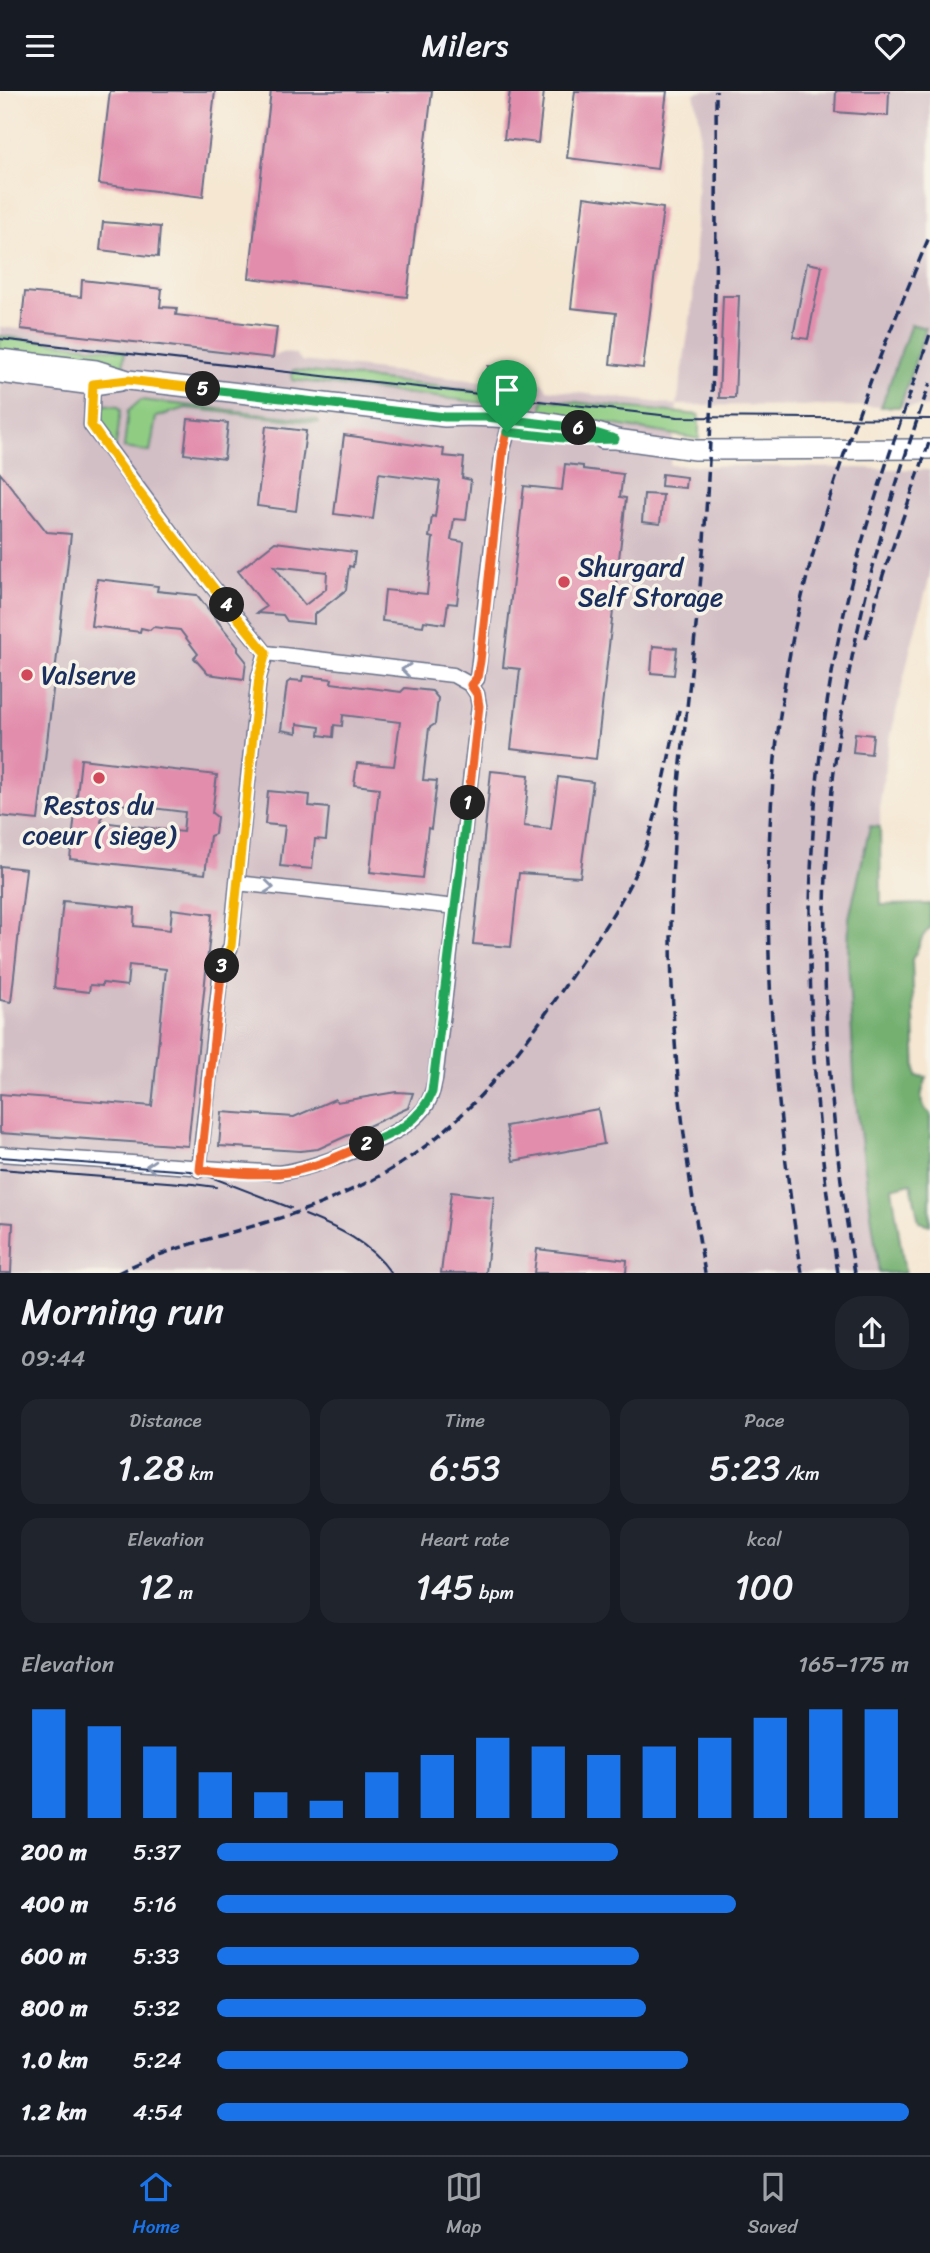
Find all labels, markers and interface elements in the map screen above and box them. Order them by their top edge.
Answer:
text: Milers [422,17,508,74]
icon: menu [21,27,59,65]
icon: heart [871,27,909,65]
pin [477,360,537,432]
pin: 5 [186,371,220,407]
icon: arrive [488,371,526,409]
text: 5 [197,372,208,405]
pin: 6 [562,411,596,445]
text: 6 [573,411,584,444]
place label: Shurgard Self Storage [578,544,723,620]
marker: Shurgard Self Storage [556,574,572,590]
pin: 4 [210,587,244,623]
text: 4 [221,588,232,621]
place label: Valserve [41,652,136,698]
one-way arrow [400,662,412,677]
marker: Valserve [19,667,35,683]
marker: Restos du coeur ( siege) [91,770,107,786]
place label: Restos du coeur ( siege) [23,782,177,858]
pin: 1 [450,785,486,821]
text: 1 [463,786,472,819]
one-way arrow [263,879,275,894]
pin: 3 [204,949,240,983]
text: 3 [216,949,227,982]
pin: 2 [350,1127,384,1161]
text: 2 [361,1127,372,1160]
one-way arrow [146,1159,157,1174]
text: Morning run [21,1278,224,1345]
button: share [835,1296,909,1370]
text: 09:44 [21,1338,85,1379]
text: Distance [130,1404,202,1437]
text: Time [445,1404,485,1437]
text: Pace [744,1404,784,1437]
text: 1.28 [117,1437,184,1499]
text: 6:53 [429,1437,501,1499]
text: 5:23 [709,1437,780,1499]
text: km [184,1457,214,1490]
text: /km [780,1457,820,1490]
text: Elevation [127,1523,204,1556]
text: Heart rate [420,1523,510,1556]
text: kcal [747,1523,782,1556]
text: 12 [138,1556,174,1618]
text: 145 [416,1556,474,1618]
text: 100 [735,1556,794,1618]
text: m [174,1576,193,1609]
text: bpm [474,1576,514,1609]
text: Elevation [21,1644,114,1685]
text: 165–175 m [798,1644,909,1685]
text: 200 m [21,1832,87,1873]
text: 5:37 [133,1832,180,1873]
text: 400 m [21,1884,88,1925]
text: 5:16 [133,1884,177,1925]
text: 600 m [21,1936,87,1977]
text: 5:33 [133,1936,179,1977]
text: 800 m [21,1988,88,2029]
text: 5:32 [133,1988,180,2029]
text: 1.0 km [21,2040,88,2081]
text: 5:24 [133,2040,182,2081]
text: 1.2 km [21,2092,87,2133]
text: 4:54 [133,2092,183,2133]
tab: Home [132,2168,180,2243]
tab: Map [445,2168,483,2243]
tab: Saved [748,2168,798,2243]

